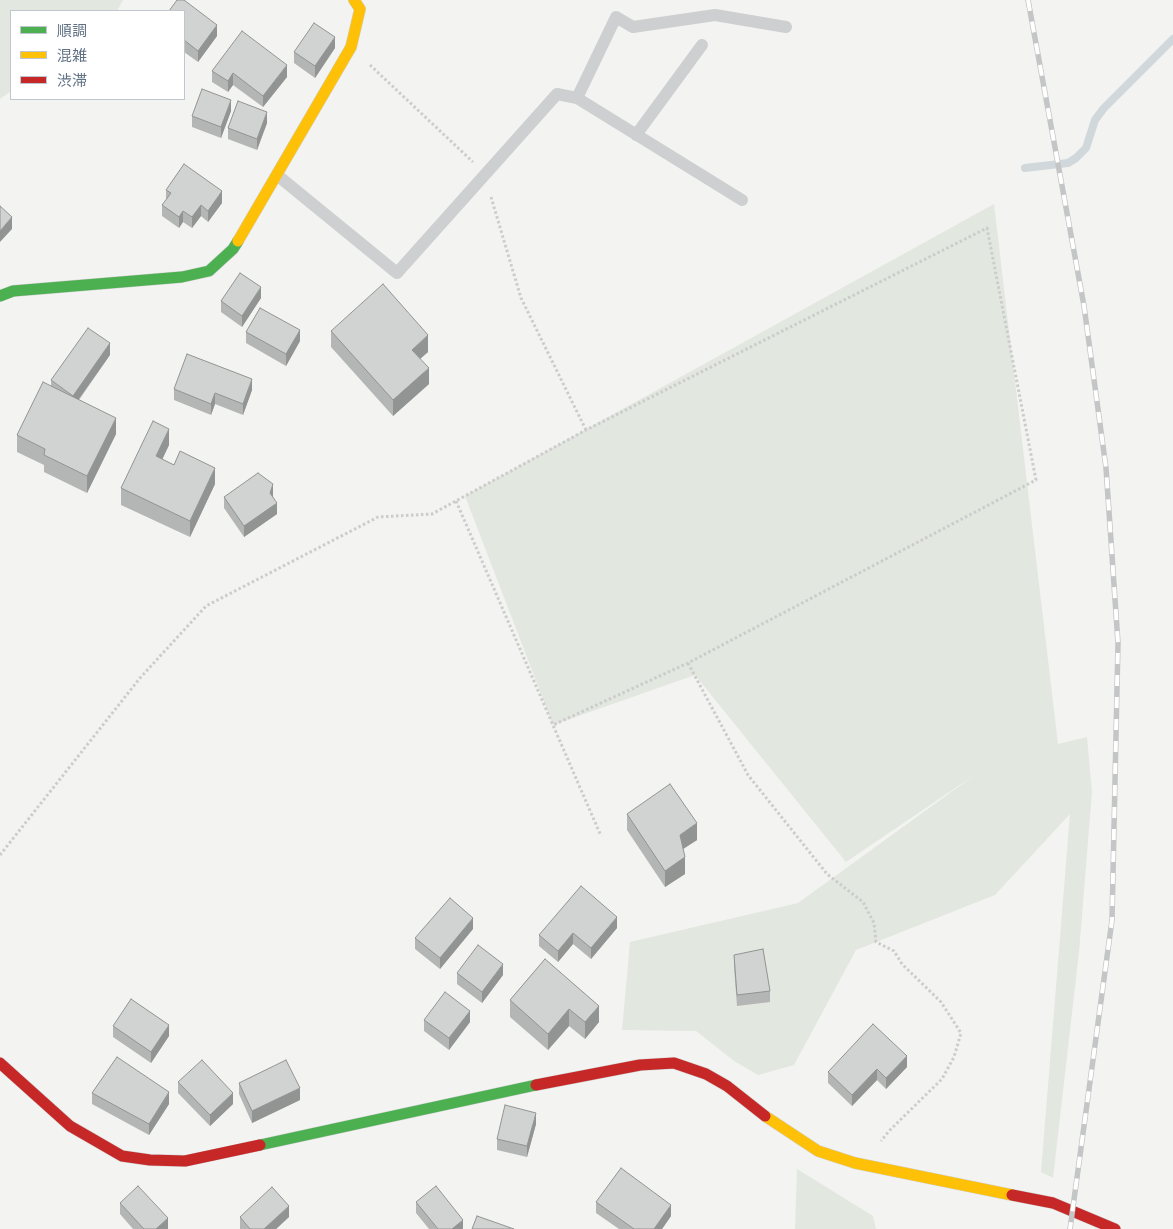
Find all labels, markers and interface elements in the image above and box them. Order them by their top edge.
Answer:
legend [10,10,185,100]
text: 順調 [57,21,87,41]
text: 混雑 [57,46,87,66]
text: 渋滞 [57,71,87,91]

